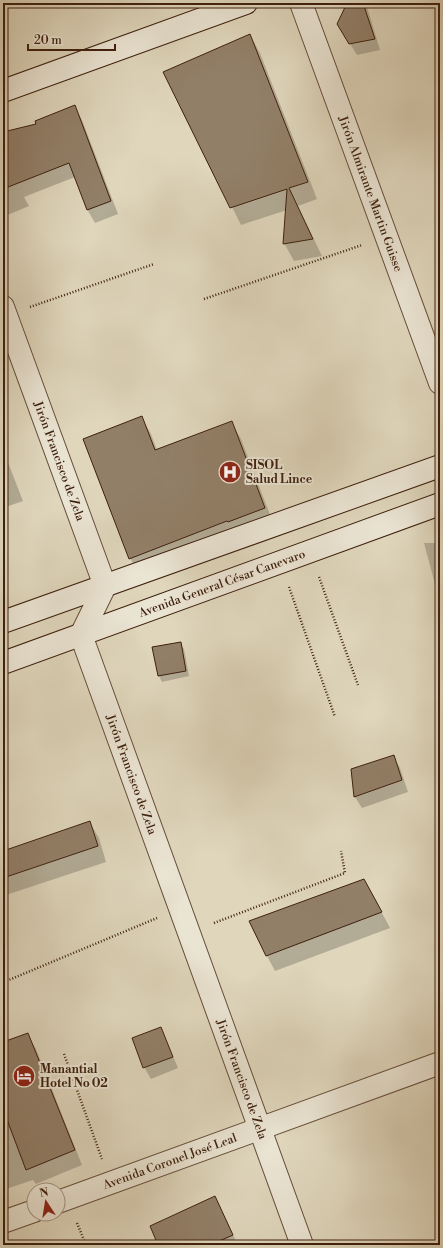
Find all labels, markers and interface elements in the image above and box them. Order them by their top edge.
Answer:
scale bar [28,26,115,52]
text: 20 m [34,33,62,48]
street label: Jirón Almirante Martin Guisse [335,113,406,274]
street label: Jirón Francisco de Zela [30,398,88,524]
place label: SISOL Salud Lince [246,458,313,487]
hospital icon: SISOL Salud Lince [217,459,243,485]
street label: Avenida General César Canevaro [136,546,307,621]
street label: Jirón Francisco de Zela [103,712,160,837]
street label: Jirón Francisco de Zela [213,1016,271,1142]
place label: Manantial Hotel No 02 [40,1062,108,1091]
hotel icon: Manantial Hotel No 02 [11,1063,37,1089]
street label: Avenida Coronel José Leal [100,1130,239,1193]
north arrow [26,1182,66,1222]
text: N [38,1185,50,1201]

